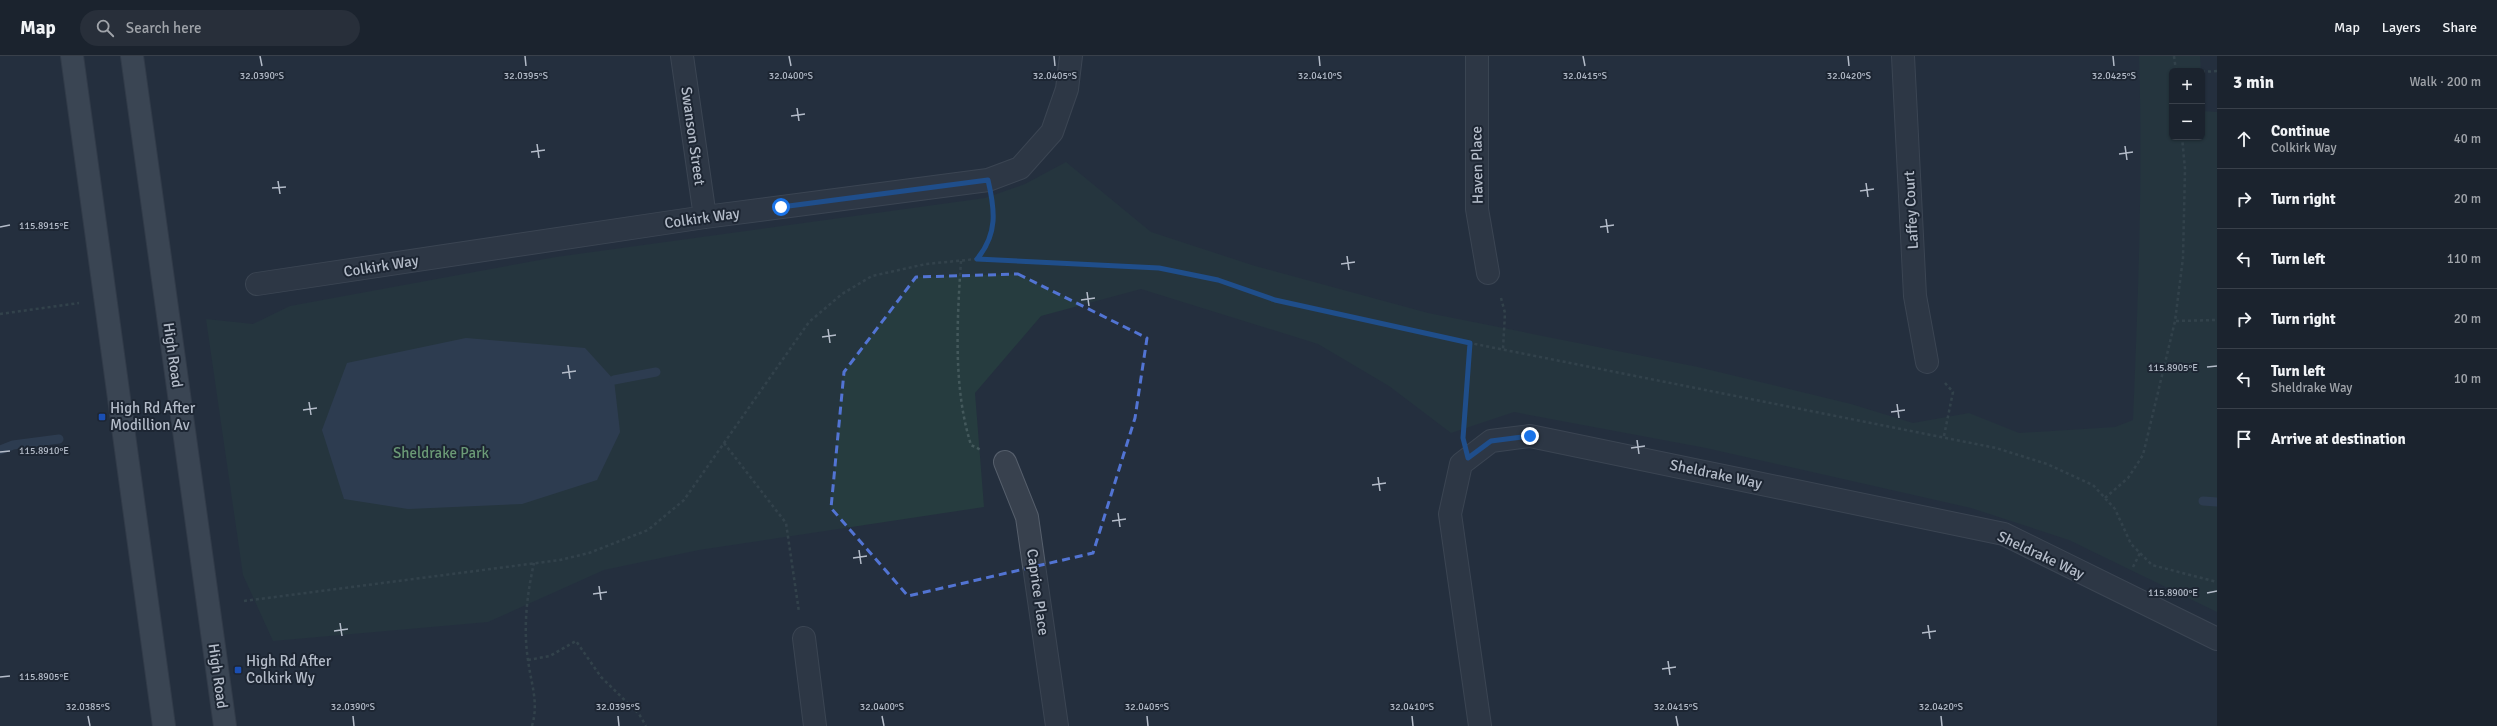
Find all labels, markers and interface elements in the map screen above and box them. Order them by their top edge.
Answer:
search box [80,10,360,46]
text: Map [20,16,56,40]
icon: search [94,17,116,39]
text: Search here [126,19,201,37]
text: Map [2334,19,2360,36]
text: Layers [2382,19,2421,36]
text: Share [2443,19,2477,36]
map controls [2169,68,2205,140]
button: + [2169,68,2205,104]
text: 32.0390°S [240,70,285,82]
text: 32.0395°S [504,70,549,82]
text: 32.0400°S [769,70,814,82]
text: 32.0405°S [1033,70,1078,82]
text: 32.0410°S [1298,70,1343,82]
text: 32.0415°S [1563,70,1608,82]
text: 32.0420°S [1827,70,1872,82]
text: 32.0425°S [2092,70,2137,82]
text: 3 min [2233,72,2274,93]
text: Walk · 200 m [2410,74,2481,90]
street label: Swanson Street [677,85,709,187]
button: − [2169,104,2205,140]
text: Continue [2271,122,2330,140]
street label: Haven Place [1467,126,1487,204]
icon: ahead [2233,128,2255,150]
text: 40 m [2454,131,2481,147]
text: Colkirk Way [2271,140,2337,156]
street label: Laffey Court [1900,170,1922,250]
icon: right [2233,188,2255,210]
text: Turn right [2271,190,2336,208]
text: 20 m [2454,191,2481,207]
route start [772,198,790,216]
street label: Colkirk Way [663,204,741,232]
text: 115.8915°E [19,220,69,232]
icon: left [2233,248,2255,270]
text: Turn left [2271,250,2325,268]
street label: Colkirk Way [342,251,420,281]
text: 110 m [2447,251,2481,267]
icon: right [2233,308,2255,330]
text: Turn right [2271,310,2336,328]
text: 20 m [2454,311,2481,327]
street label: High Road [160,321,186,389]
text: 115.8905°E [2148,362,2198,374]
text: Turn left [2271,362,2325,380]
icon: left [2233,368,2255,390]
text: 10 m [2454,371,2481,387]
text: Sheldrake Way [2271,380,2352,396]
place label: High Rd After Modillion Av [110,399,196,434]
marker: High Rd After Modillion Av [97,412,107,422]
route end [1521,427,1539,445]
icon: arrive [2233,428,2255,450]
text: Arrive at destination [2271,430,2406,448]
park label: Sheldrake Park [393,444,490,462]
text: 115.8910°E [19,445,69,457]
street label: Sheldrake Way [1668,455,1764,493]
street label: Sheldrake Way [1995,527,2087,583]
street label: Caprice Place [1023,548,1053,636]
text: 115.8900°E [2148,587,2198,599]
street label: High Road [205,642,231,710]
place label: High Rd After Colkirk Wy [246,652,332,687]
marker: High Rd After Colkirk Wy [233,665,243,675]
text: 115.8905°E [19,671,69,683]
text: 32.0385°S [66,701,111,713]
text: 32.0390°S [331,701,376,713]
text: 32.0395°S [596,701,641,713]
text: 32.0400°S [860,701,905,713]
text: 32.0405°S [1125,701,1170,713]
text: 32.0410°S [1390,701,1435,713]
text: 32.0415°S [1654,701,1699,713]
text: 32.0420°S [1919,701,1964,713]

